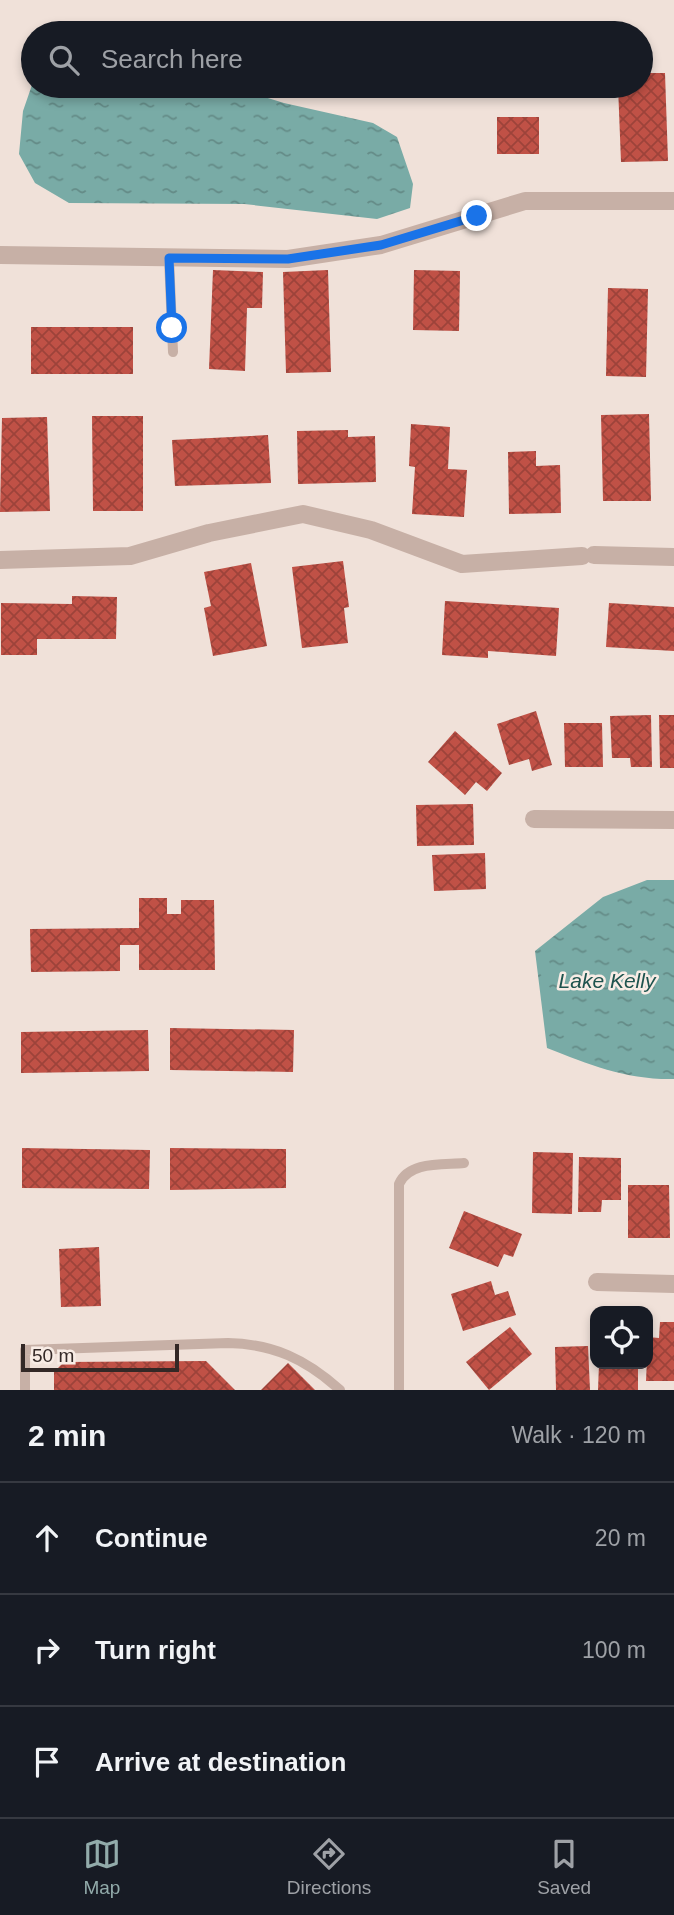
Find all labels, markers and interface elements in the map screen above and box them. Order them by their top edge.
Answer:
search box [21,21,653,98]
icon: search [45,41,83,79]
text: Search here [101,44,243,74]
route end [461,200,492,231]
route start [156,312,187,343]
water label: Lake Kelly [559,969,657,992]
map controls [590,1306,653,1369]
button: locate [590,1306,653,1369]
scale bar [21,1341,178,1373]
text: 50 m [32,1345,74,1366]
text: 2 min [28,1419,106,1452]
text: Walk · 120 m [511,1422,646,1448]
icon: ahead [28,1519,66,1557]
text: Continue [95,1523,208,1553]
text: 20 m [595,1525,646,1551]
icon: right [28,1631,66,1669]
text: Turn right [95,1635,216,1665]
text: 100 m [582,1637,646,1663]
icon: arrive [28,1743,66,1781]
text: Arrive at destination [95,1747,346,1777]
tab: Map [83,1835,121,1899]
tab: Directions [287,1835,371,1899]
tab: Saved [537,1835,591,1899]

